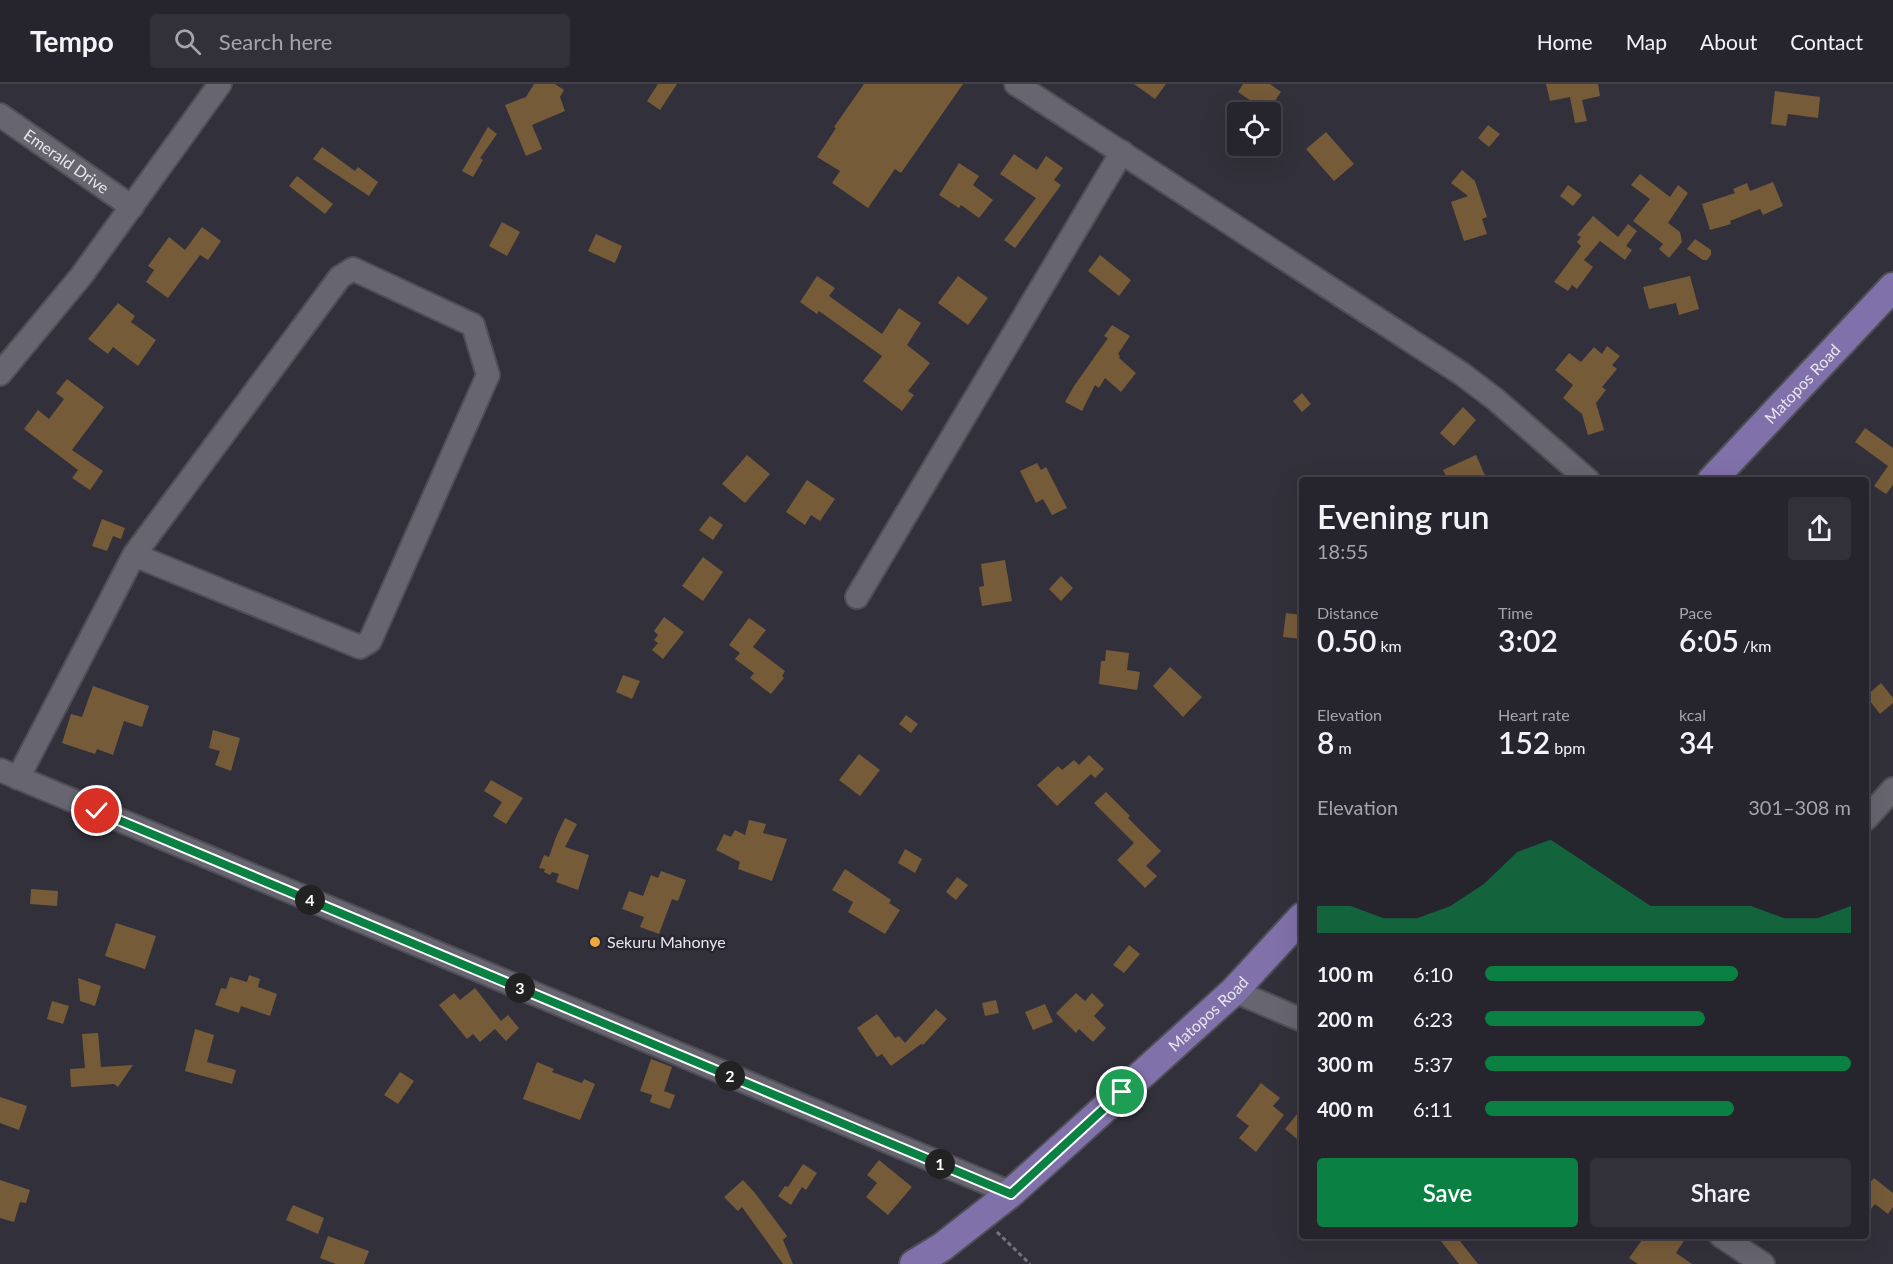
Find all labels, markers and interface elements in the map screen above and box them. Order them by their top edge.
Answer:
search box [150,14,570,68]
text: Tempo [30,24,114,58]
icon: search [171,25,204,58]
text: Search here [219,28,332,55]
text: Home [1537,29,1593,54]
text: Map [1626,29,1667,54]
text: About [1700,29,1757,54]
text: Contact [1790,29,1863,54]
map controls [1227,102,1281,156]
button: locate [1227,102,1281,156]
street label: Emerald Drive [21,125,113,197]
street label: Matopos Road [1760,340,1844,427]
text: Evening run [1317,496,1490,536]
button: share [1788,497,1851,560]
text: 18:55 [1317,539,1368,563]
text: Distance [1317,603,1378,622]
text: Time [1498,603,1533,622]
text: Pace [1679,603,1712,622]
text: 0.50 [1317,622,1376,658]
text: 3:02 [1498,622,1558,658]
text: 6:05 [1679,622,1739,658]
text: km [1376,636,1402,655]
text: /km [1739,636,1771,655]
text: Elevation [1317,705,1382,724]
text: Heart rate [1498,705,1570,724]
text: kcal [1679,705,1706,724]
text: 8 [1317,724,1334,760]
text: 152 [1498,724,1550,760]
text: 34 [1679,724,1714,760]
text: m [1334,738,1352,757]
text: bpm [1550,738,1585,757]
pin [71,785,122,836]
icon: check [80,794,113,827]
text: Elevation [1317,795,1398,819]
text: 301–308 m [1748,795,1851,819]
pin: 4 [295,885,325,915]
text: 4 [305,890,315,909]
place label: Sekuru Mahonye [607,932,726,951]
marker: Sekuru Mahonye [588,935,602,949]
text: 100 m [1317,962,1373,986]
text: 6:10 [1413,962,1453,986]
street label: Matopos Road [1164,972,1252,1055]
pin: 3 [505,973,535,1003]
text: 3 [515,978,525,997]
text: 200 m [1317,1007,1373,1031]
text: 6:23 [1413,1007,1453,1031]
text: 300 m [1317,1052,1373,1076]
text: 5:37 [1413,1052,1453,1076]
pin: 2 [715,1061,745,1091]
text: 2 [725,1066,735,1085]
pin [1096,1066,1147,1117]
icon: arrive [1105,1075,1138,1108]
text: 400 m [1317,1097,1373,1121]
text: 6:11 [1413,1097,1453,1121]
pin: 1 [925,1149,955,1179]
text: 1 [935,1154,945,1173]
button: Save [1317,1158,1578,1227]
button: Share [1590,1158,1851,1227]

